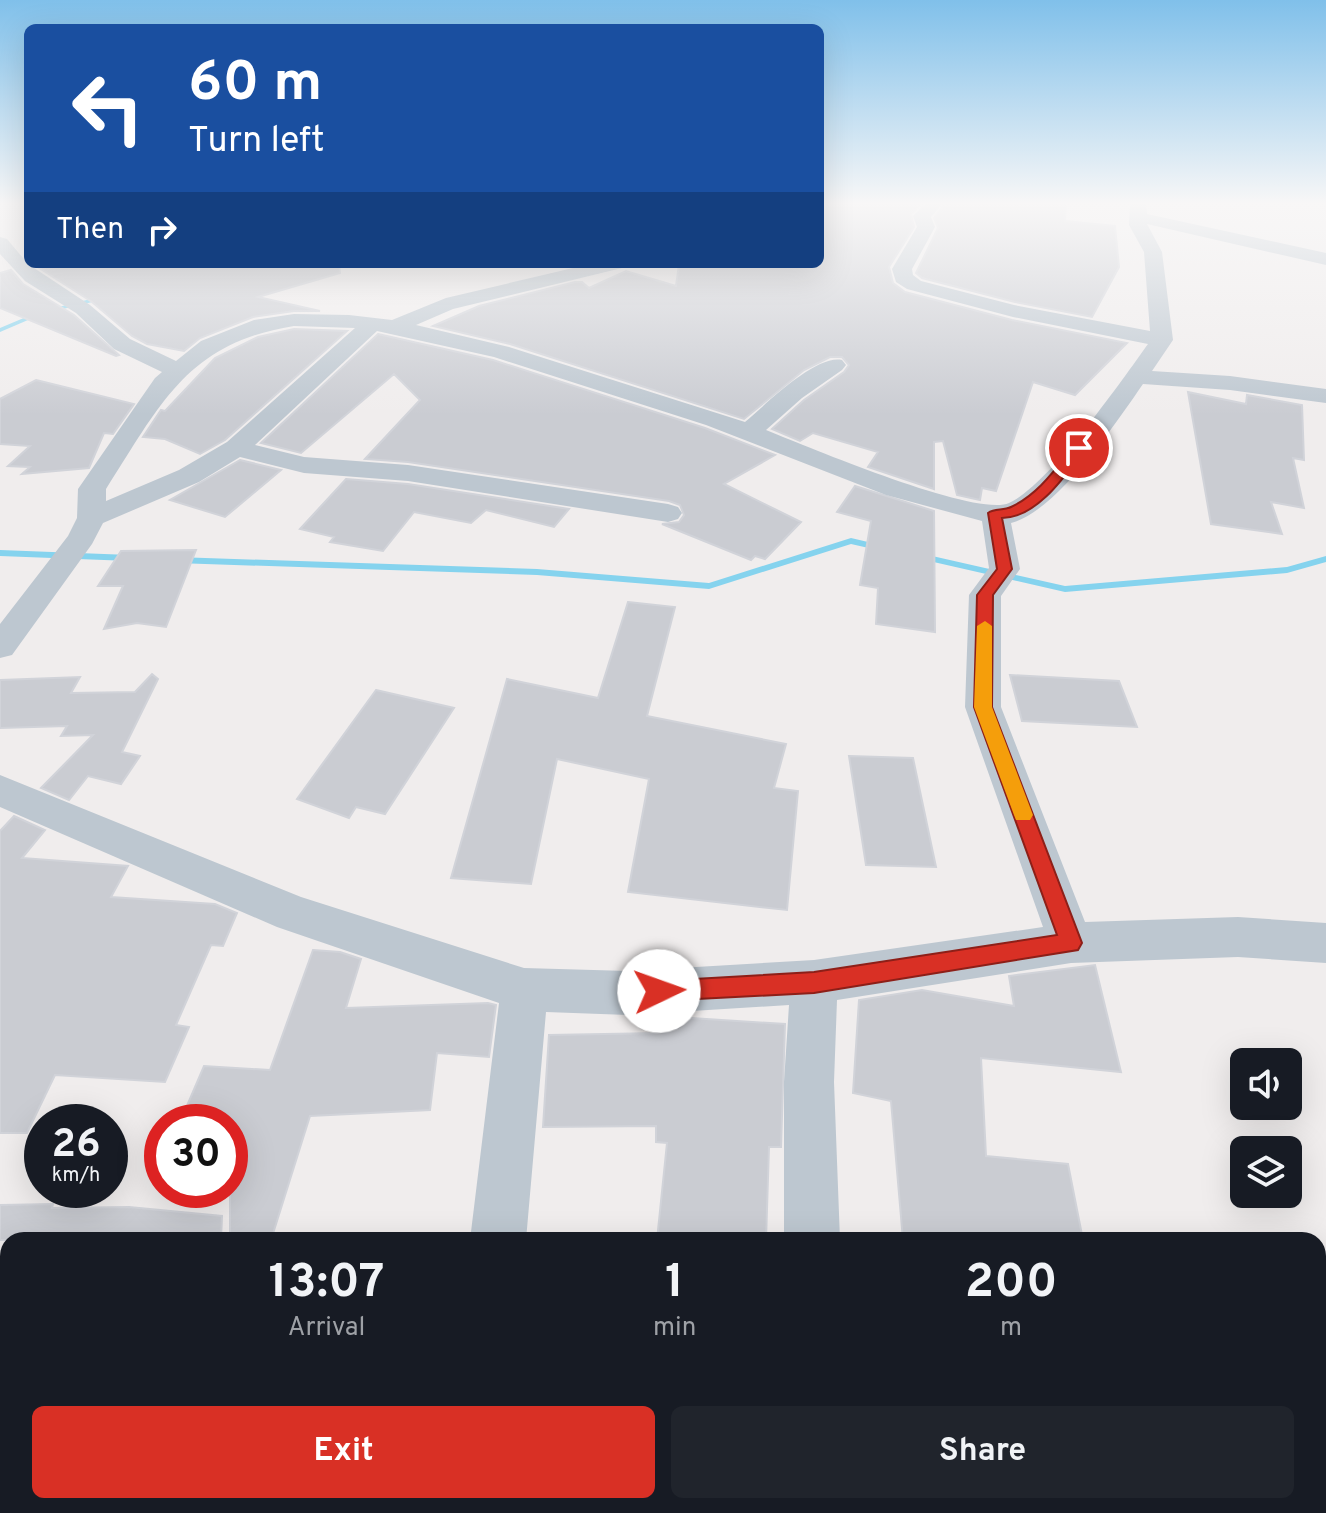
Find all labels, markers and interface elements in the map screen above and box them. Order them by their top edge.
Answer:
text: 60 m [188,50,322,120]
icon: left [56,56,160,160]
text: Turn left [188,119,325,165]
icon: right [140,208,184,252]
text: Then [56,212,124,249]
pin [1045,414,1113,482]
icon: arrive [1057,426,1101,470]
position arrow [617,949,701,1033]
map controls [1230,1048,1302,1208]
button: sound [1230,1048,1302,1120]
speed limit sign: 30 [144,1104,248,1208]
text: 26 [51,1121,101,1171]
button: layers [1230,1136,1302,1208]
text: km/h [52,1163,100,1189]
text: 13:07 [269,1254,385,1314]
text: 1 [665,1254,684,1314]
text: 200 [965,1254,1057,1314]
text: Arrival [288,1312,365,1345]
text: min [653,1312,696,1345]
text: m [1000,1312,1022,1345]
button: Exit [32,1406,655,1498]
button: Share [671,1406,1294,1498]

